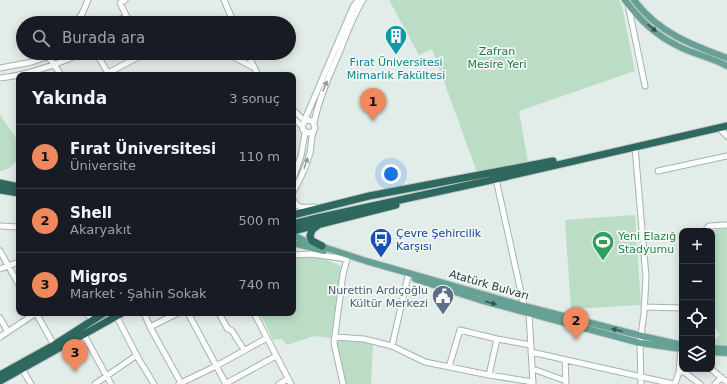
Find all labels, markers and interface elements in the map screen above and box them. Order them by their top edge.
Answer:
search box [16,16,296,60]
building icon: Fırat Üniversitesi Mimarlık Fakültesi [383,23,409,56]
one-way arrow [647,23,657,32]
icon: search [30,27,52,49]
text: Burada ara [62,29,145,47]
park label: Zafran Mesire Yeri [467,45,527,71]
place label: Fırat Üniversitesi Mimarlık Fakültesi [347,56,445,82]
one-way arrow [323,80,329,92]
text: Yakında [32,88,107,108]
pin: 1 [360,88,386,121]
text: 3 sonuç [229,91,280,106]
text: Fırat Üniversitesi [70,140,216,158]
text: 1 [40,149,50,164]
text: 110 m [238,149,280,164]
one-way arrow [304,157,310,169]
text: Üniversite [70,158,136,173]
your location [381,164,401,184]
text: Shell [70,204,112,222]
text: 2 [40,213,50,228]
text: 500 m [238,213,280,228]
text: Akaryakıt [70,222,131,237]
bus stop icon: Çevre Şehircilik Karşısı [368,226,394,259]
place label: Çevre Şehircilik Karşısı [396,227,482,253]
map controls [679,228,715,372]
button: + [679,228,715,264]
sports icon: Yeni Elazığ Stadyumu [590,229,616,262]
place label: Yeni Elazığ Stadyumu [617,230,676,256]
button: − [679,264,715,300]
street label: Atatürk Bulvarı [448,267,530,303]
text: Migros [70,268,127,286]
text: 3 [40,277,50,292]
text: 740 m [238,277,280,292]
public building icon: Nurettin Ardıçoğlu Kültür Merkezi [430,283,456,316]
place label: Nurettin Ardıçoğlu Kültür Merkezi [328,284,428,310]
text: Market · Şahin Sokak [70,286,207,301]
one-way arrow [485,300,497,306]
button: locate [679,300,715,336]
pin: 2 [563,307,589,340]
one-way arrow [611,326,623,332]
button: layers [679,336,715,372]
pin: 3 [62,339,88,372]

